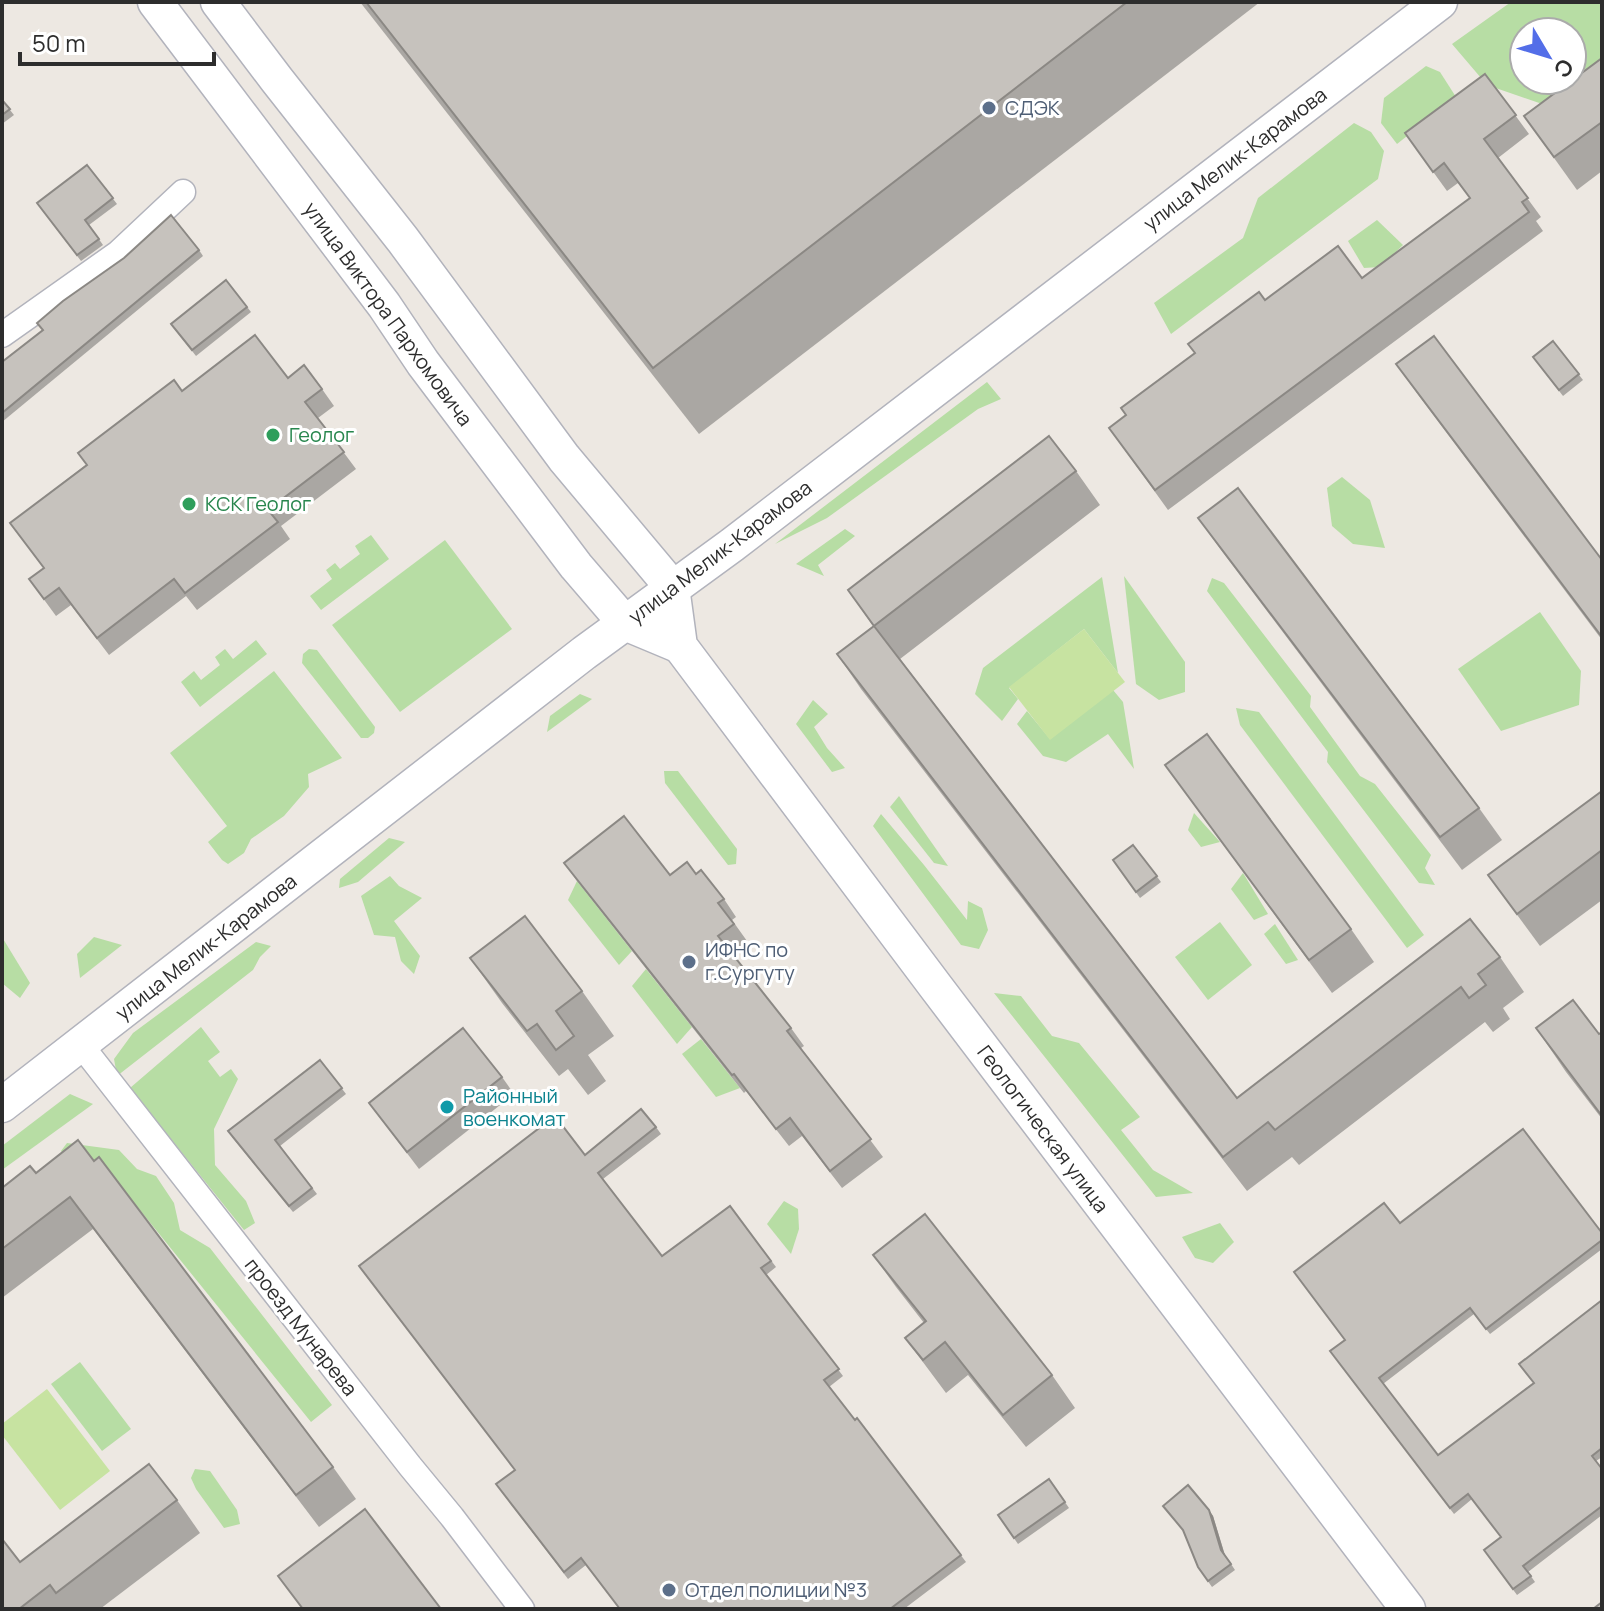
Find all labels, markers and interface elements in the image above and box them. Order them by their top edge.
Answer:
scale bar [20,16,214,66]
north arrow [1508,16,1588,96]
text: 50 m [32,26,86,59]
text: С [1547,53,1581,84]
street label: улица Мелик-Карамова [1138,81,1332,236]
place label: СДЭК [1005,94,1060,121]
marker: СДЭК [980,99,998,117]
street label: улица Виктора Пархомовича [298,196,479,431]
place label: Геолог [289,421,354,448]
marker: Геолог [264,426,282,444]
street label: улица Мелик-Карамова [623,474,817,629]
place label: КСК Геолог [205,490,311,517]
marker: КСК Геолог [180,495,198,513]
street label: улица Мелик-Карамова [110,867,302,1026]
place label: ИФНС по г.Сургуту [705,936,795,986]
marker: ИФНС по г.Сургуту [680,953,698,971]
street label: Геологическая улица [972,1040,1115,1218]
place label: Районный военкомат [463,1082,566,1132]
marker: Районный военкомат [438,1098,456,1116]
street label: проезд Мунарева [239,1252,364,1401]
place label: Отдел полиции №3 [685,1576,867,1603]
marker: Отдел полиции №3 [660,1581,678,1599]

